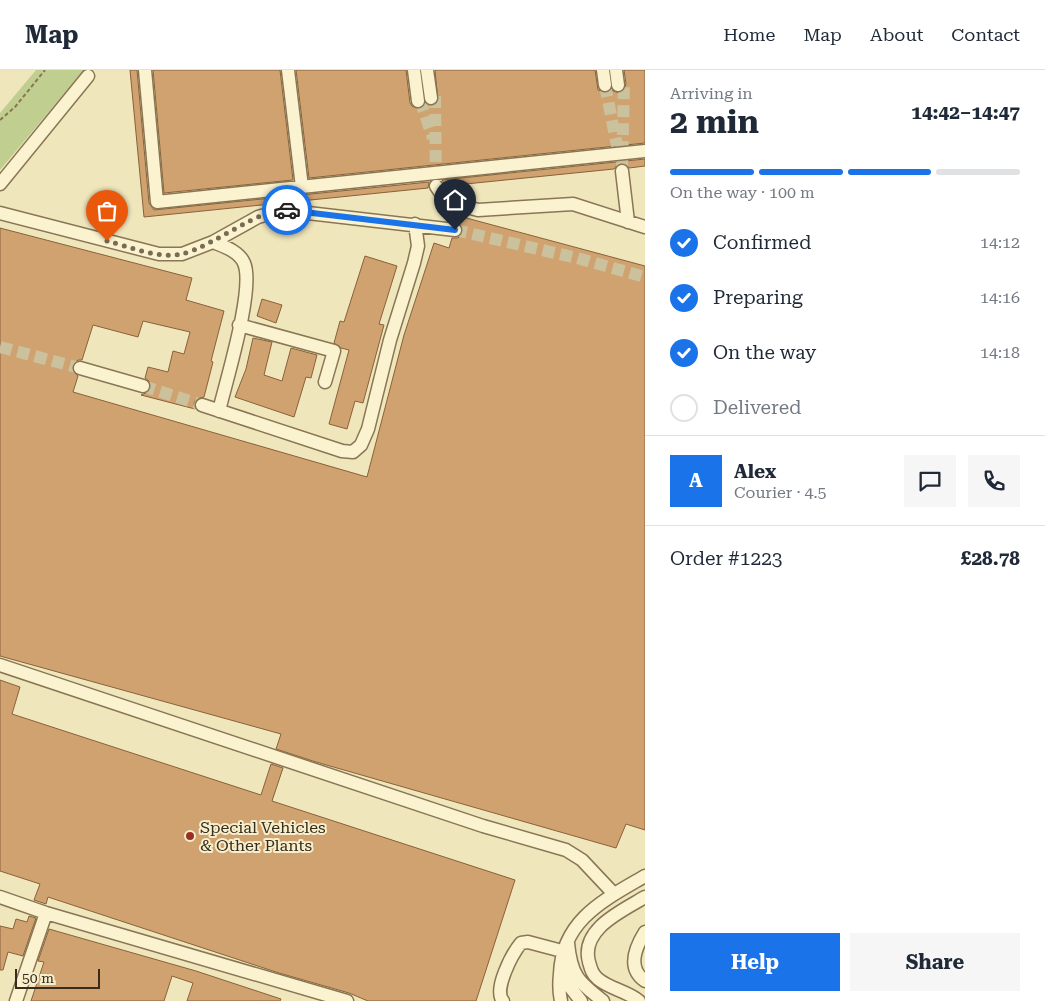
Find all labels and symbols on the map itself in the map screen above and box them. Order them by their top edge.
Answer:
pin [434,179,476,230]
courier [262,185,312,235]
pin [86,190,128,241]
place label: Special Vehicles & Other Plants [200,818,326,855]
marker: Special Vehicles & Other Plants [184,830,196,842]
scale bar [15,966,100,989]

